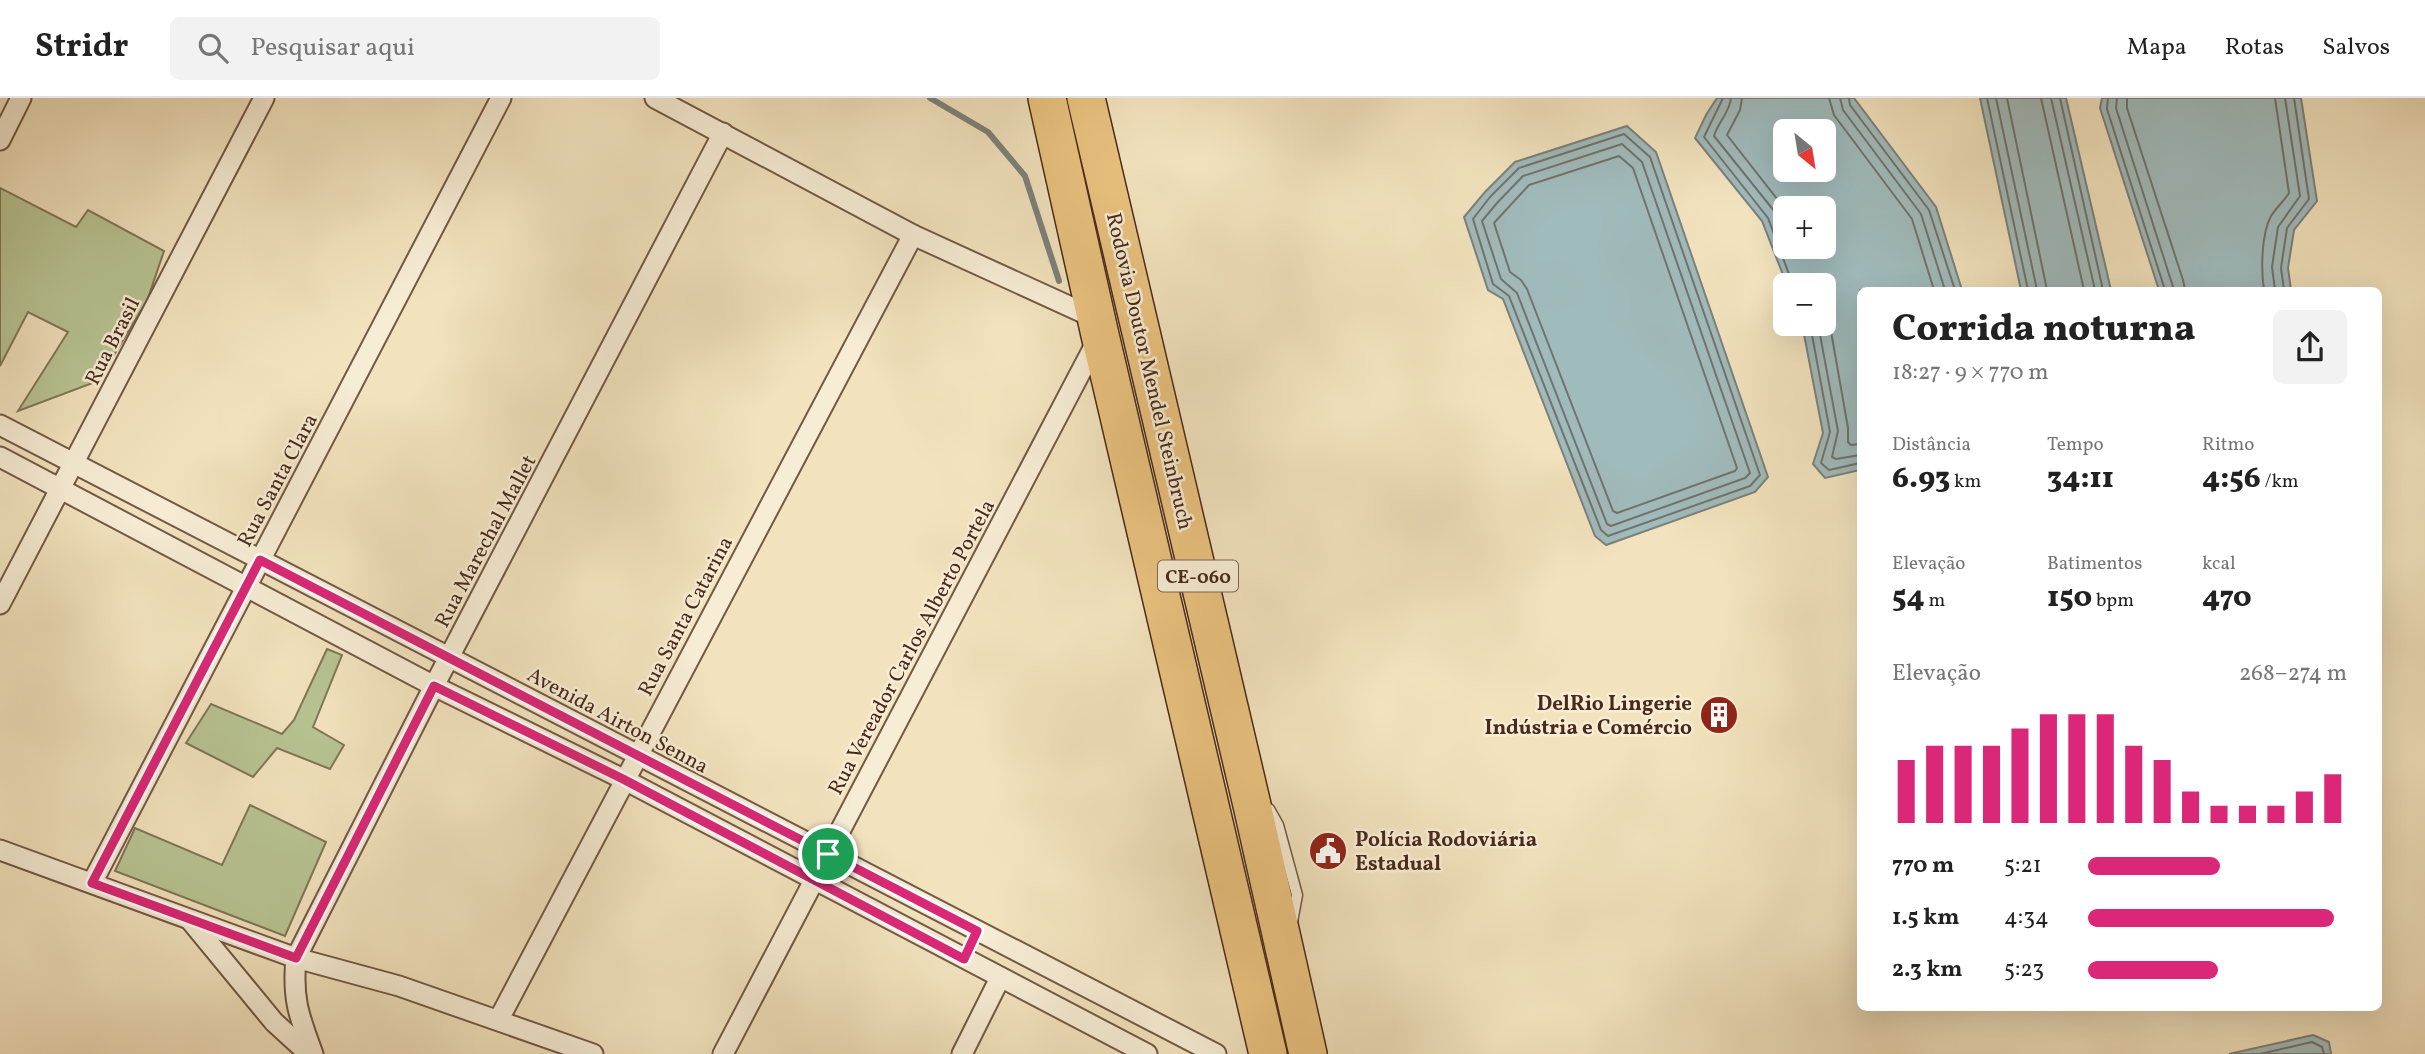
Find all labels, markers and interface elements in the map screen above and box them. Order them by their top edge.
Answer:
search box [170,17,660,80]
text: Stridr [35,25,128,71]
icon: search [194,29,232,67]
text: Pesquisar aqui [250,30,415,66]
text: Mapa [2127,31,2187,65]
text: Rotas [2225,31,2284,65]
text: Salvos [2322,31,2390,65]
north arrow [1773,119,1836,182]
map controls [1773,119,1836,336]
button: + [1773,196,1836,259]
street label: Rodovia Doutor Mendel Steinbruch [1098,210,1199,533]
button: − [1773,273,1836,336]
street label: Rua Brasil [79,293,148,390]
text: Corrida noturna [1892,304,2195,357]
button: share [2273,310,2347,384]
text: 18:27 · 9 × 770 m [1892,357,2049,389]
street label: Rua Santa Clara [231,409,326,552]
text: Distância [1892,432,1971,458]
text: Tempo [2047,432,2104,458]
text: Ritmo [2202,432,2254,458]
street label: Rua Marechal Mallet [428,450,544,633]
text: 6.93 [1892,458,1950,500]
text: 34:11 [2047,458,2114,500]
text: 4:56 [2202,458,2261,500]
text: km [1950,469,1981,495]
text: /km [2261,469,2299,495]
street label: Rua Vereador Carlos Alberto Portela [822,495,1003,801]
street label: Rua Santa Catarina [632,532,741,702]
text: Elevação [1892,551,1965,577]
text: Batimentos [2047,551,2142,577]
text: kcal [2202,551,2236,577]
road number: CE-060 [1158,561,1238,592]
text: 54 [1892,577,1925,619]
text: 150 [2047,577,2092,619]
text: 470 [2202,577,2252,619]
text: m [1925,588,1945,614]
text: bpm [2092,588,2134,614]
text: Elevação [1892,658,1981,690]
text: 268–274 m [2239,658,2347,690]
street label: Avenida Airton Senna [521,661,713,781]
place label: DelRio Lingerie Indústria e Comércio [1485,690,1692,743]
building icon: DelRio Lingerie Indústria e Comércio [1698,694,1740,736]
pin [798,824,858,884]
place label: Polícia Rodoviária Estadual [1355,826,1537,879]
public building icon: Polícia Rodoviária Estadual [1307,830,1349,872]
icon: arrive [809,835,847,873]
text: 770 m [1892,850,1954,882]
text: 5:21 [2004,850,2042,882]
text: 1.5 km [1892,902,1959,934]
text: 4:34 [2004,902,2049,934]
text: 2.3 km [1892,954,1963,986]
text: 5:23 [2004,954,2044,986]

